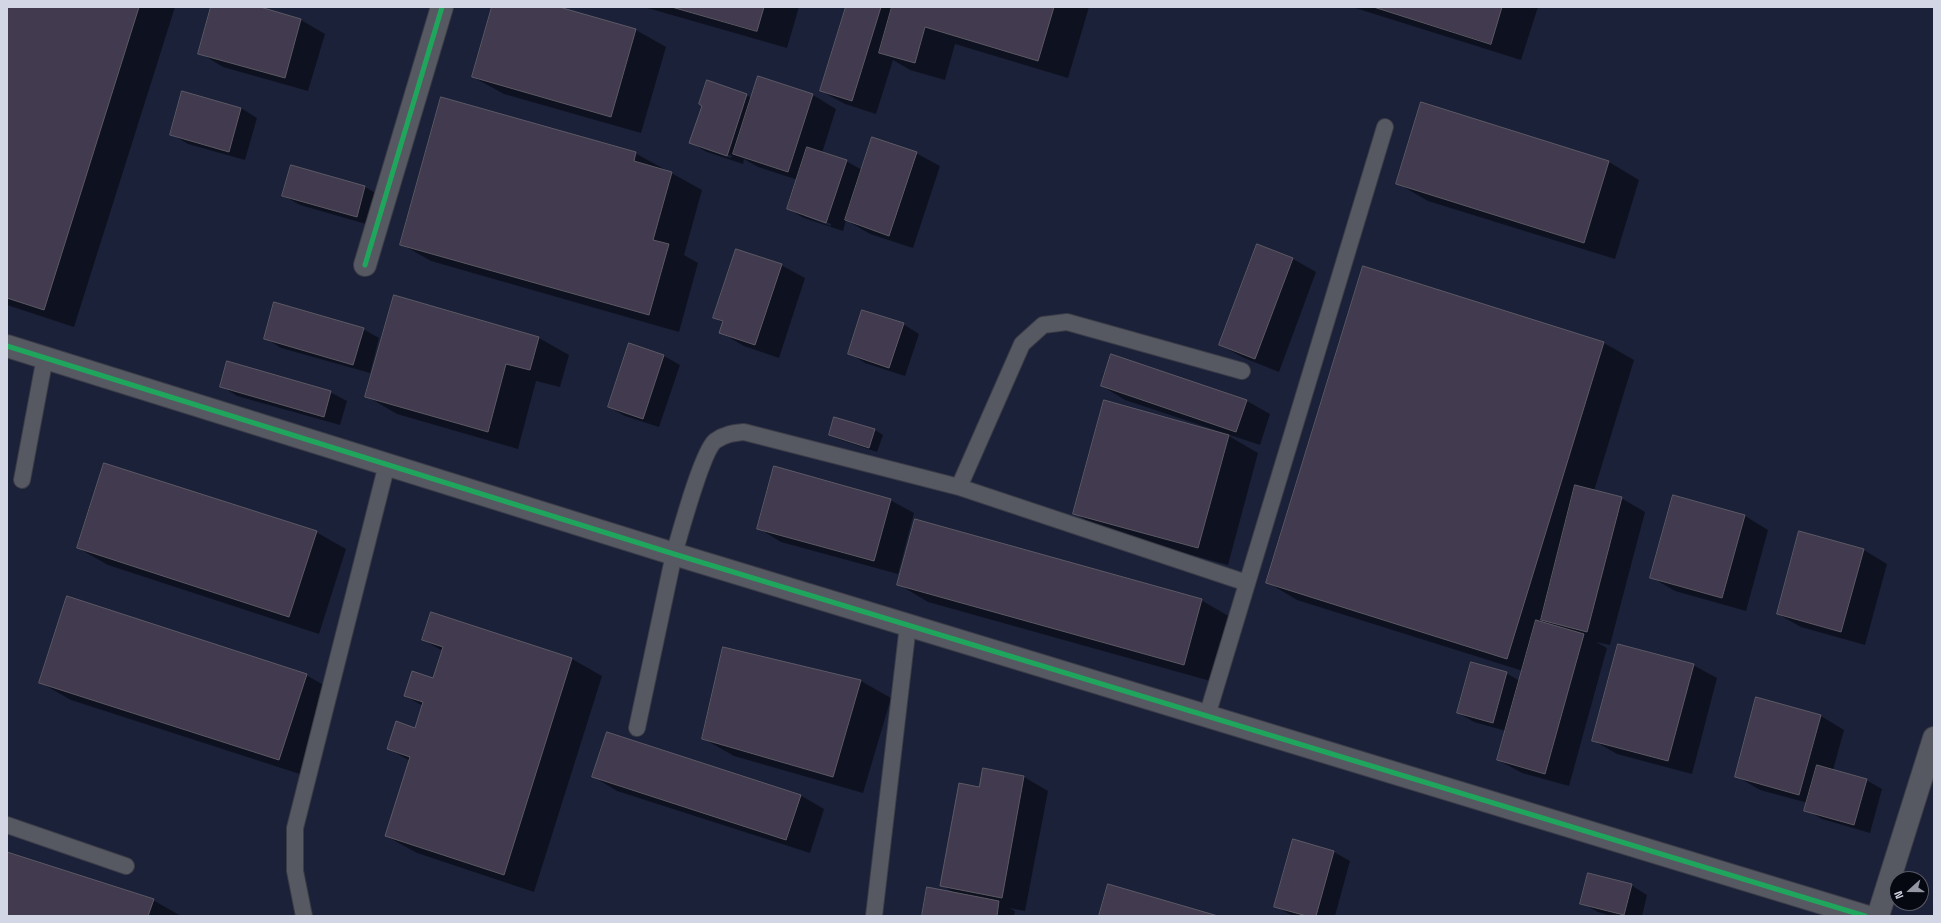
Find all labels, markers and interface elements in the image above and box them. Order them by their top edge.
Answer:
north arrow [1889,871,1929,911]
text: N [1891,889,1907,901]

